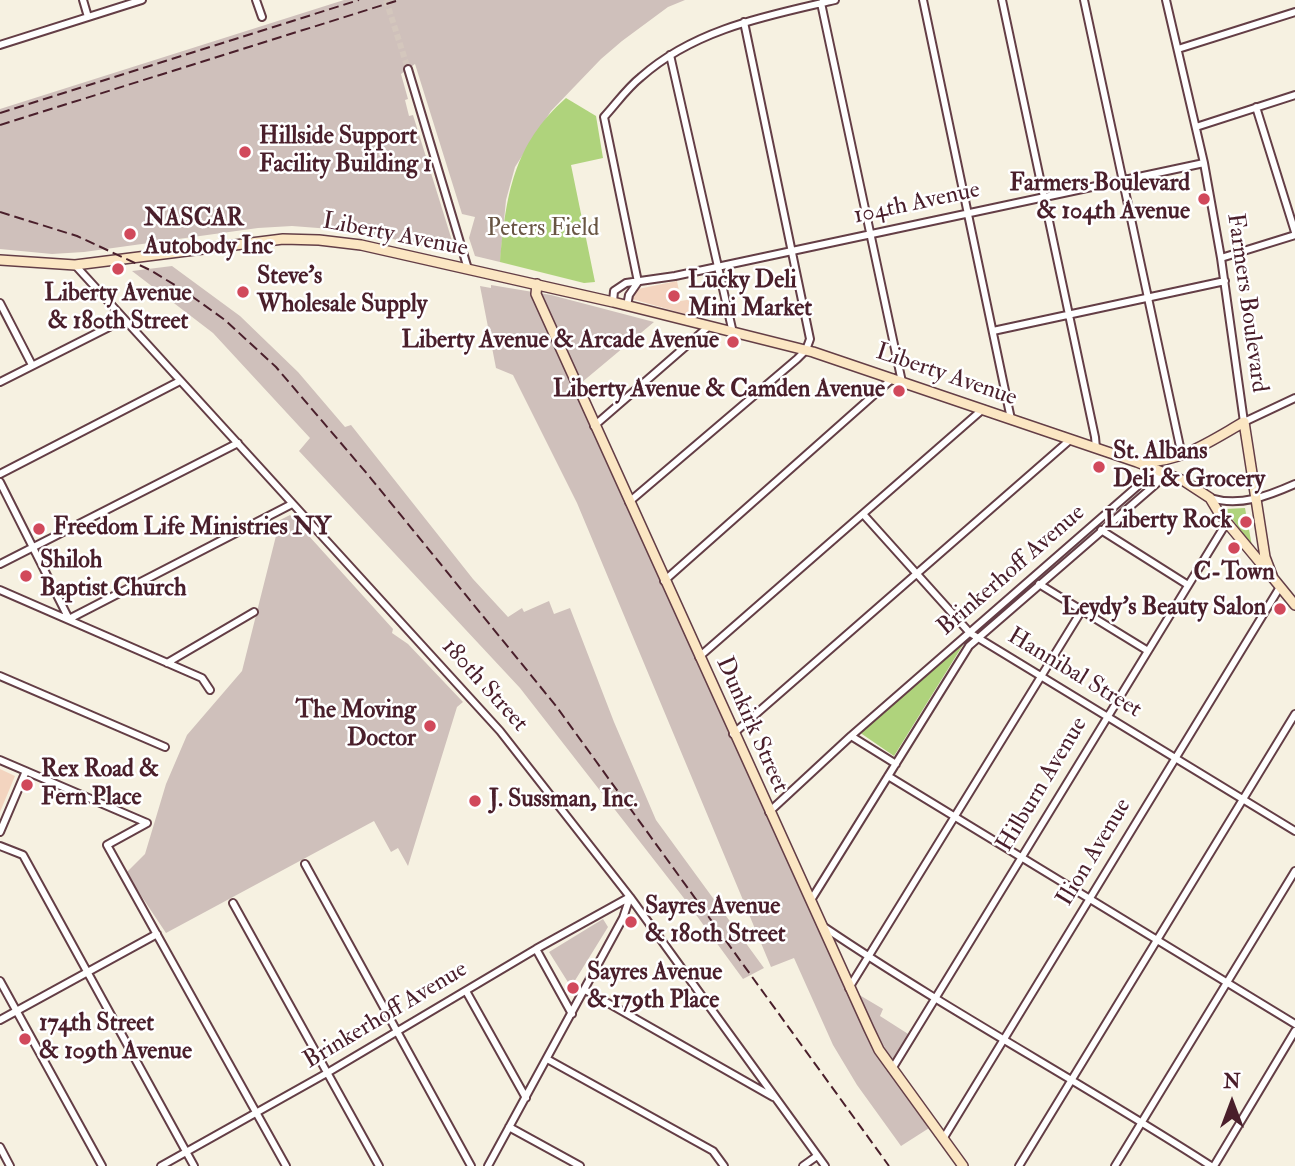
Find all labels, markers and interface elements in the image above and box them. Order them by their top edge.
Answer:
place label: Hillside Support Facility Building 1 [259,124,432,180]
marker: Hillside Support Facility Building 1 [237,144,253,160]
place label: Farmers Boulevard & 104th Avenue [1009,171,1190,227]
street label: 104th Avenue [851,177,983,231]
marker: Farmers Boulevard & 104th Avenue [1196,191,1212,207]
place label: NASCAR Autobody Inc [144,206,273,262]
street label: Liberty Avenue [320,208,470,264]
street label: Farmers Boulevard [1219,212,1273,394]
park label: Peters Field [487,216,599,244]
marker: NASCAR Autobody Inc [122,226,138,242]
marker: Liberty Avenue & 180th Street [110,261,126,277]
place label: Steve's Wholesale Supply [257,264,427,320]
place label: Lucky Deli Mini Market [688,268,812,324]
place label: Liberty Avenue & 180th Street [44,281,192,337]
marker: Steve's Wholesale Supply [235,284,251,300]
marker: Lucky Deli Mini Market [666,288,682,304]
place label: Liberty Avenue & Arcade Avenue [402,328,719,356]
marker: Liberty Avenue & Arcade Avenue [725,334,741,350]
street label: Liberty Avenue [872,338,1020,414]
place label: Liberty Avenue & Camden Avenue [553,377,885,405]
marker: Liberty Avenue & Camden Avenue [891,383,907,399]
place label: St. Albans Deli & Grocery [1113,439,1265,495]
marker: St. Albans Deli & Grocery [1091,459,1107,475]
street label: Brinkerhoff Avenue [932,499,1092,643]
place label: Liberty Rock [1105,508,1232,536]
marker: Liberty Rock [1238,514,1254,530]
place label: Freedom Life Ministries NY [53,515,331,543]
marker: Freedom Life Ministries NY [31,521,47,537]
marker: C-Town [1226,540,1242,556]
place label: Shiloh Baptist Church [40,548,186,604]
place label: C-Town [1193,560,1275,588]
marker: Shiloh Baptist Church [18,568,34,584]
place label: Leydy's Beauty Salon [1062,595,1266,623]
marker: Leydy's Beauty Salon [1272,601,1288,617]
street label: Hannibal Street [1002,623,1146,725]
street label: 180th Street [435,633,533,739]
street label: Dunkirk Street [708,653,794,797]
place label: The Moving Doctor [295,698,416,754]
street label: Hilburn Avenue [992,712,1094,858]
marker: The Moving Doctor [422,718,438,734]
place label: Rex Road & Fern Place [41,757,159,813]
marker: Rex Road & Fern Place [19,777,35,793]
place label: J. Sussman, Inc. [489,787,638,815]
marker: J. Sussman, Inc. [467,793,483,809]
street label: Ilion Avenue [1052,794,1138,912]
place label: Sayres Avenue & 180th Street [645,894,786,950]
marker: Sayres Avenue & 180th Street [623,914,639,930]
street label: Brinkerhoff Avenue [299,956,473,1076]
place label: Sayres Avenue & 179th Place [587,960,722,1016]
marker: Sayres Avenue & 179th Place [565,980,581,996]
place label: 174th Street & 109th Avenue [39,1011,192,1067]
marker: 174th Street & 109th Avenue [17,1031,33,1047]
north arrow [1197,1068,1267,1138]
text: N [1223,1070,1241,1094]

